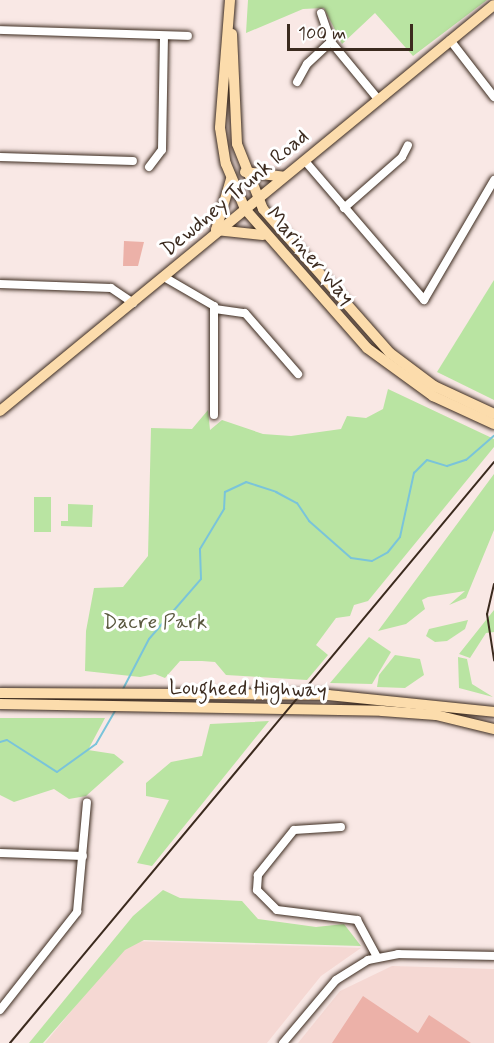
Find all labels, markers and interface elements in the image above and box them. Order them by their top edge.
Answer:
scale bar [290,12,416,50]
text: 100 m [298,22,346,46]
street label: Dewdney Trunk Road [155,123,315,263]
street label: Mariner Way [260,201,360,311]
park label: Dacre Park [104,609,206,635]
street label: Lougheed Highway [169,675,327,703]

